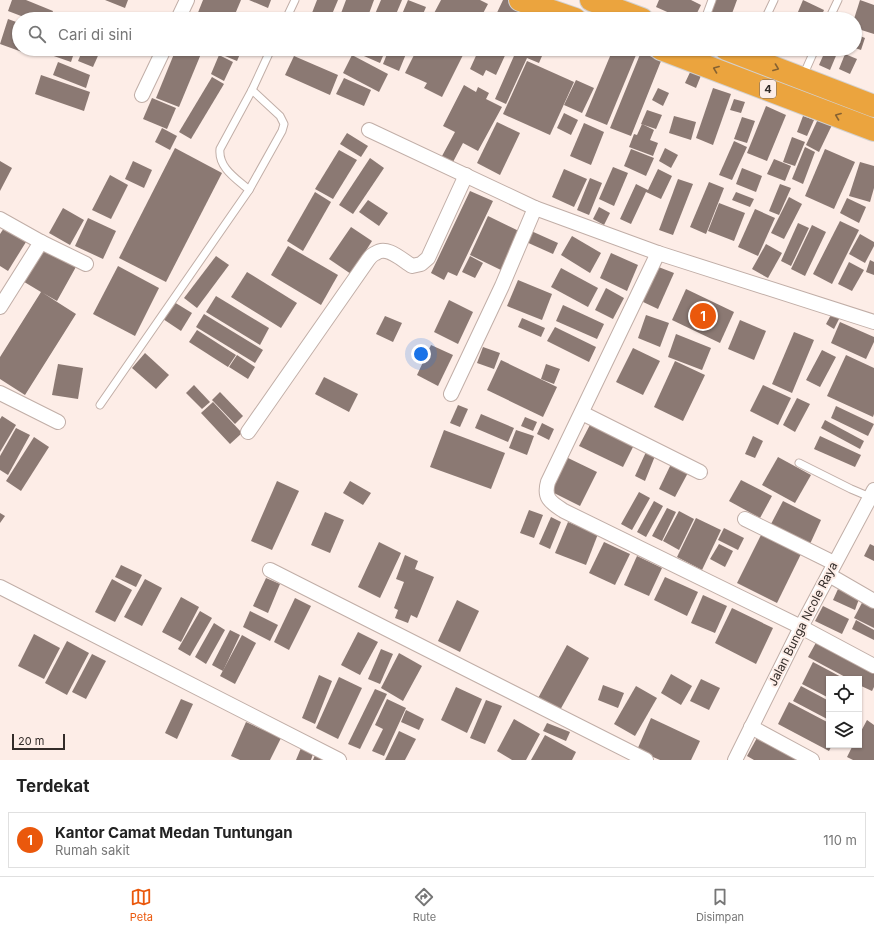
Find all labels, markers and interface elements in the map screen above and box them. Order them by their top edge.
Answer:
search box [12,12,862,56]
icon: search [26,23,48,45]
text: Cari di sini [58,25,132,44]
one-way arrow [772,63,779,71]
one-way arrow [713,66,720,74]
road number: 4 [760,80,776,98]
one-way arrow [834,113,841,121]
pin: 1 [690,301,716,331]
your location [411,344,431,364]
street label: Jalan Bunga Ncole Raya [765,559,840,688]
map controls [826,676,862,748]
button: locate [826,676,862,712]
button: layers [826,712,862,748]
scale bar [12,732,65,751]
text: 20 m [18,734,44,748]
text: Terdekat [16,776,89,796]
text: Kantor Camat Medan Tuntungan [55,823,293,842]
text: 1 [27,832,33,848]
text: 110 m [823,832,857,848]
text: Rumah sakit [55,842,130,858]
tab: Peta [130,886,153,924]
tab: Rute [413,886,436,924]
tab: Disimpan [696,886,744,924]

